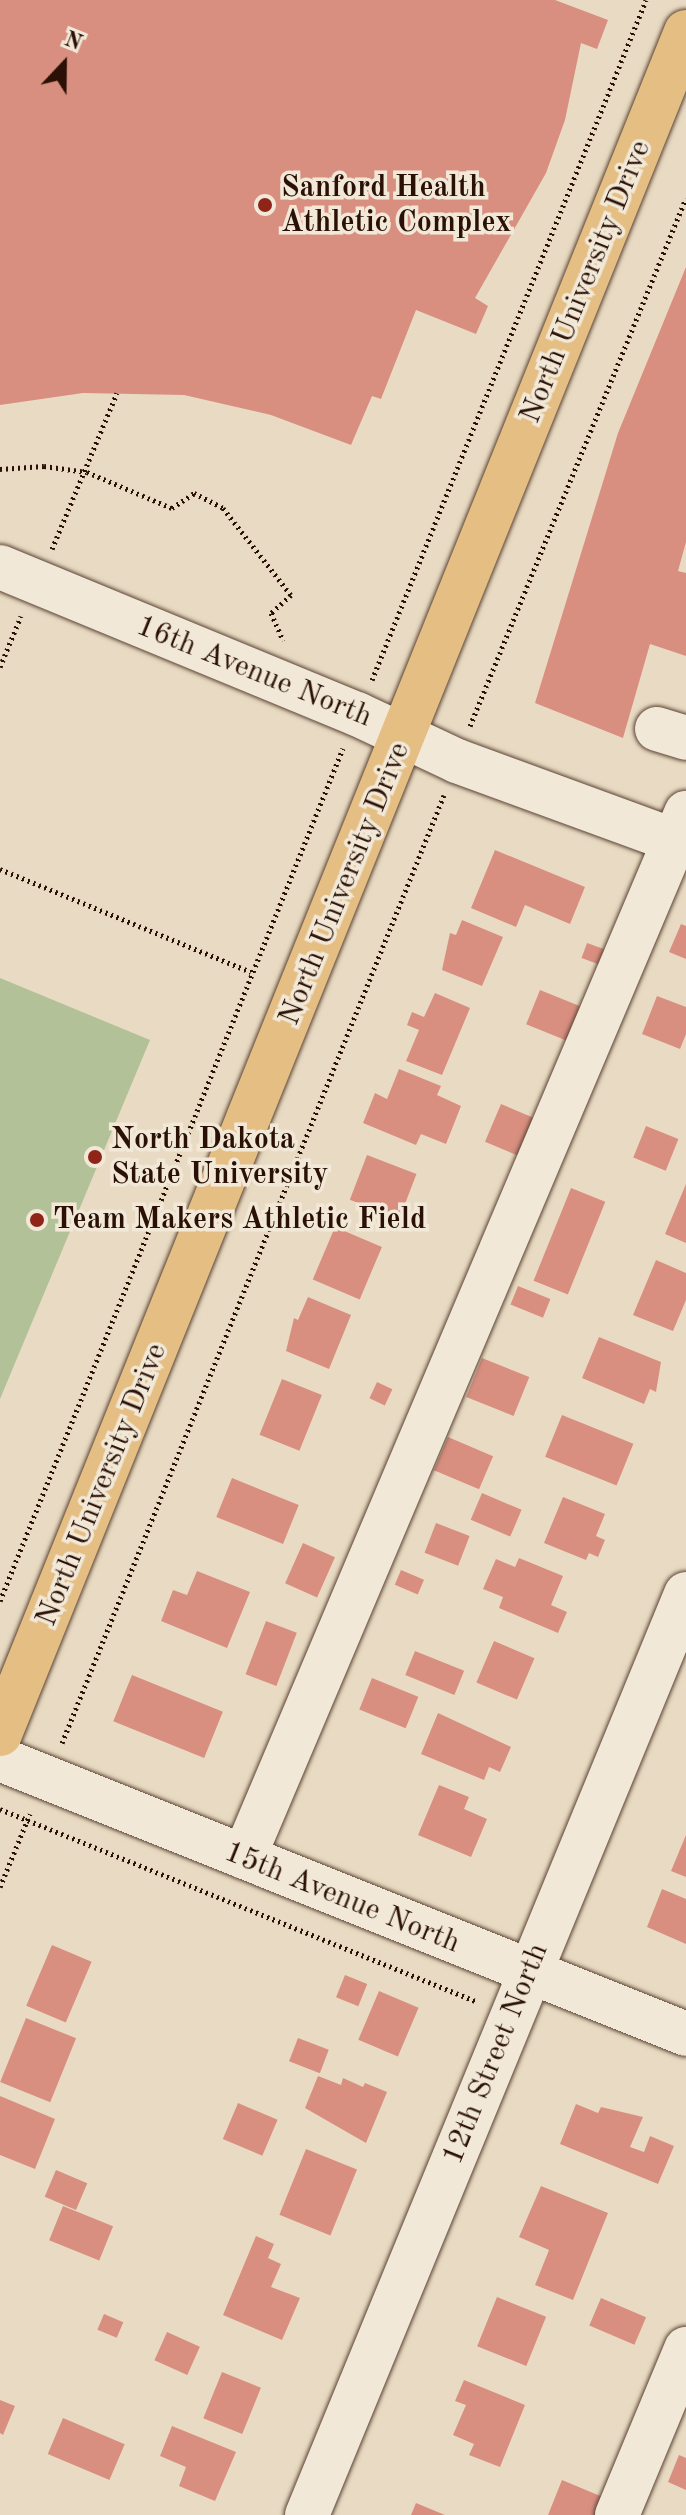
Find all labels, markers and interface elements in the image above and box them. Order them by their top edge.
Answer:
north arrow [24,24,104,104]
text: N [61,28,85,55]
street label: North University Drive [513,135,659,429]
place label: Sanford Health Athletic Complex [281,170,511,240]
marker: Sanford Health Athletic Complex [256,196,274,214]
street label: 16th Avenue North [131,608,377,736]
street label: North University Drive [272,737,418,1031]
place label: North Dakota State University [111,1122,328,1192]
marker: North Dakota State University [86,1148,104,1166]
place label: Team Makers Athletic Field [53,1202,426,1238]
marker: Team Makers Athletic Field [28,1211,46,1229]
street label: North University Drive [29,1338,175,1632]
street label: 15th Avenue North [219,1834,465,1962]
street label: 12th Street North [435,1938,557,2170]

